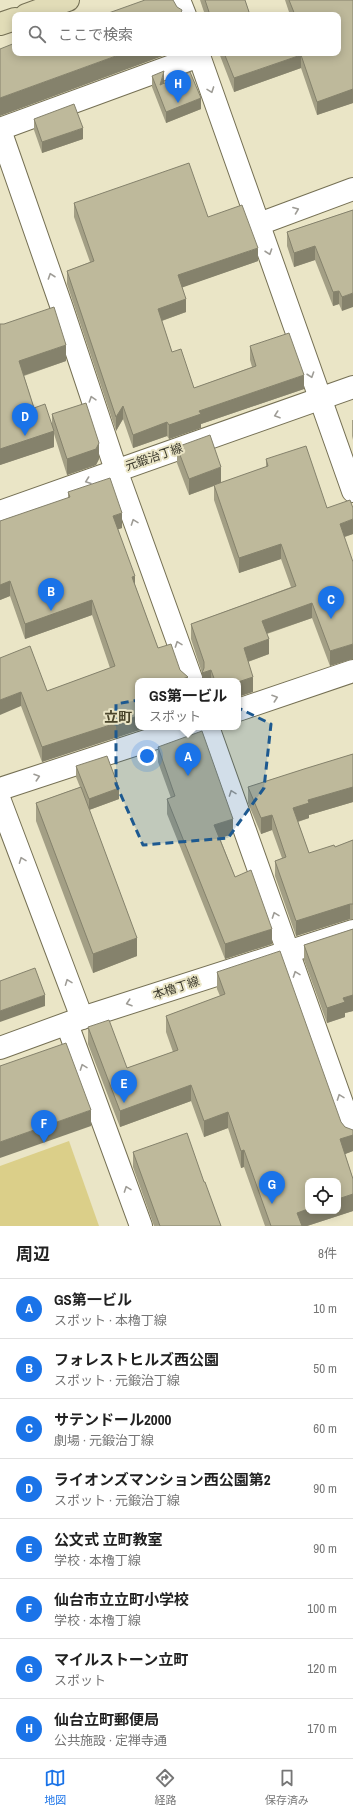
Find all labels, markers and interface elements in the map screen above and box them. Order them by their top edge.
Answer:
search box [12,12,341,56]
icon: search [26,23,48,45]
text: ここで検索 [58,24,133,45]
pin: H [165,70,191,103]
one-way arrow [207,86,215,93]
one-way arrow [292,207,299,215]
one-way arrow [264,248,272,255]
one-way arrow [48,272,56,279]
one-way arrow [306,371,315,378]
one-way arrow [89,396,97,403]
pin: D [12,403,38,436]
one-way arrow [273,410,280,418]
street label: 元鍛治丁線 [123,440,185,474]
one-way arrow [84,476,91,484]
one-way arrow [131,519,139,526]
pin: B [38,578,64,611]
pin: C [318,586,344,619]
one-way arrow [175,641,183,648]
popup [135,678,241,730]
text: GS第一ビル [149,685,227,706]
one-way arrow [271,694,278,702]
district label: 立町 [104,708,132,726]
text: スポット [149,708,201,725]
pin: A [175,743,201,776]
your location [137,746,157,766]
one-way arrow [33,773,40,782]
one-way arrow [228,789,236,796]
one-way arrow [19,857,27,864]
one-way arrow [272,912,280,919]
one-way arrow [293,971,301,978]
street label: 本櫓丁線 [151,973,201,1003]
one-way arrow [65,978,73,985]
one-way arrow [126,998,133,1007]
one-way arrow [79,1064,87,1071]
pin: E [111,1070,137,1103]
one-way arrow [336,1093,345,1100]
pin: F [31,1110,57,1143]
pin: G [259,1171,285,1204]
map controls [305,1178,341,1214]
button: locate [305,1178,341,1214]
one-way arrow [124,1186,132,1193]
text: 周辺 [16,1242,50,1265]
text: 8件 [318,1245,337,1262]
text: GS第一ビル [54,1289,132,1310]
text: A [25,1300,33,1317]
text: 10 m [313,1300,337,1317]
text: スポット · 本櫓丁線 [54,1312,167,1329]
text: フォレストヒルズ西公園 [54,1349,219,1370]
text: B [25,1360,33,1377]
text: 50 m [313,1360,337,1377]
text: スポット · 元鍛治丁線 [54,1372,180,1389]
text: サテンドール2000 [54,1409,171,1430]
text: C [25,1420,33,1437]
text: 60 m [313,1420,337,1437]
text: 劇場 · 元鍛治丁線 [54,1432,154,1449]
text: ライオンズマンション西公園第2 [54,1469,271,1490]
text: D [25,1480,33,1497]
text: 90 m [313,1480,337,1497]
text: スポット · 元鍛治丁線 [54,1492,180,1509]
text: 公文式 立町教室 [54,1529,162,1550]
text: E [25,1540,33,1557]
text: 90 m [313,1540,337,1557]
text: 学校 · 本櫓丁線 [54,1552,141,1569]
text: 仙台市立立町小学校 [54,1589,189,1610]
text: F [26,1600,32,1617]
text: 100 m [307,1600,337,1617]
text: 学校 · 本櫓丁線 [54,1612,141,1629]
text: マイルストーン立町 [54,1649,188,1670]
text: G [25,1660,33,1677]
text: 120 m [307,1660,337,1677]
text: スポット [54,1672,106,1689]
text: 仙台立町郵便局 [54,1709,159,1730]
text: H [25,1720,33,1737]
text: 170 m [307,1720,337,1737]
text: 公共施設 · 定禅寺通 [54,1732,167,1749]
tab: 地図 [44,1767,66,1807]
tab: 経路 [154,1767,176,1807]
tab: 保存済み [265,1767,309,1807]

